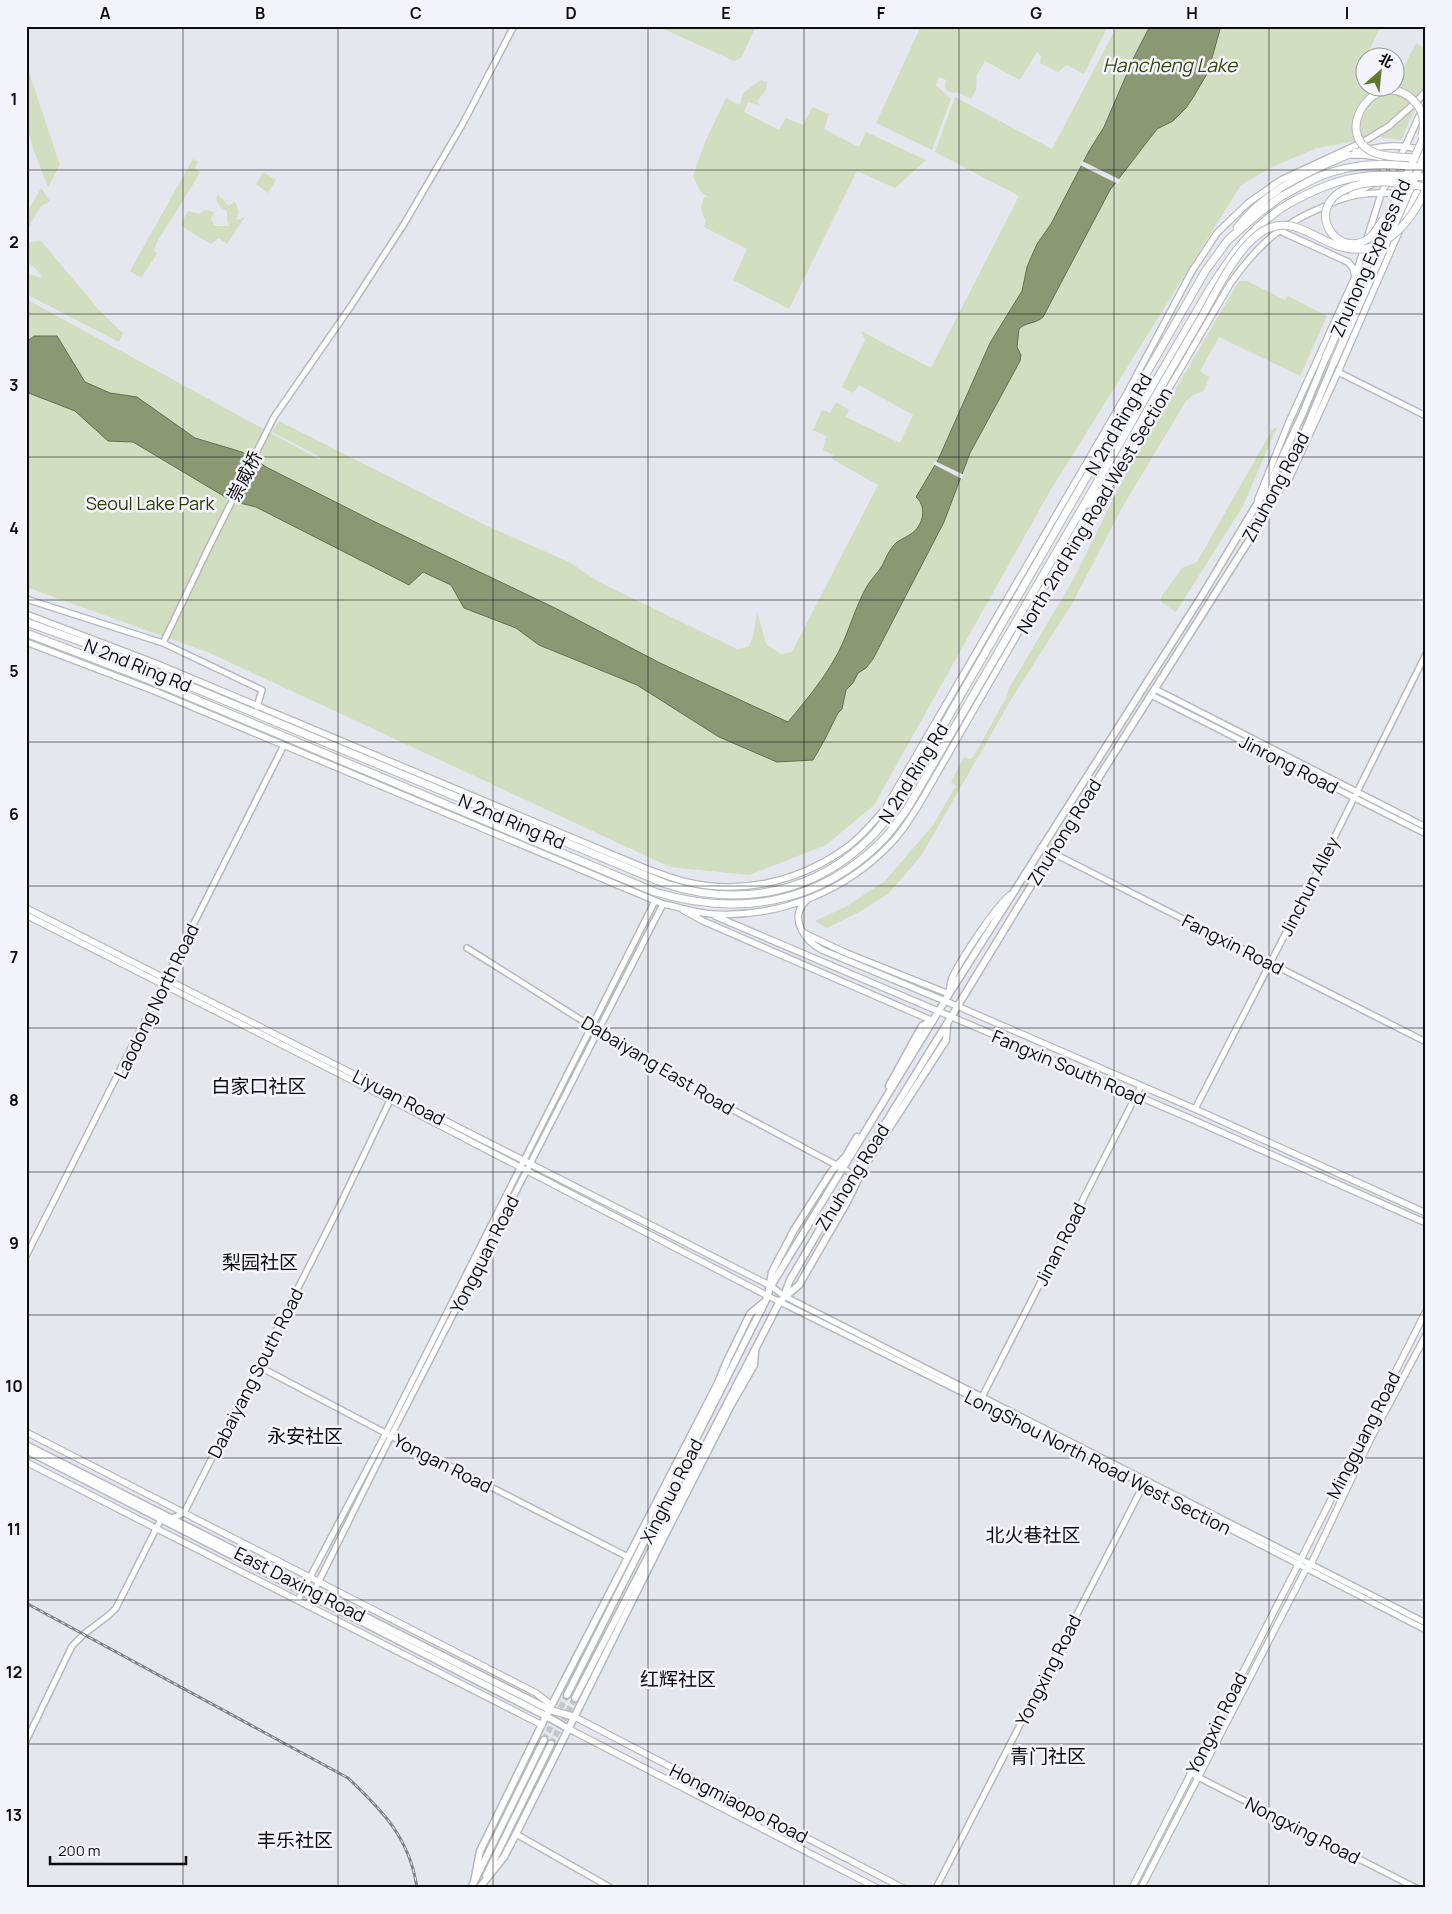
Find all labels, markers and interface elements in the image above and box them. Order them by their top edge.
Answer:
text: A [100,2,111,24]
text: B [255,2,265,24]
text: C [410,2,422,24]
text: D [565,2,577,24]
text: E [721,2,731,24]
text: F [877,2,886,24]
text: G [1030,2,1042,24]
text: H [1186,2,1198,24]
text: I [1345,2,1349,24]
north arrow [1354,48,1404,98]
text: 北 [1376,48,1397,72]
water label: Hancheng Lake [1103,52,1239,78]
text: 1 [10,88,18,110]
street label: Zhuhong Express Rd [1324,175,1416,341]
text: 2 [9,231,19,253]
street label: N 2nd Ring Rd [1079,369,1157,479]
text: 3 [9,374,19,396]
street label: North 2nd Ring Road West Section [1011,382,1177,638]
street label: Zhuhong Road [1236,428,1314,546]
street label: 崇威桥 [221,446,267,506]
park label: Seoul Lake Park [86,491,215,515]
text: 4 [9,517,19,539]
street label: N 2nd Ring Rd [81,633,195,697]
text: 5 [9,660,19,682]
street label: N 2nd Ring Rd [873,718,953,828]
street label: Jinrong Road [1236,729,1342,799]
street label: Zhuhong Road [1022,774,1106,890]
street label: N 2nd Ring Rd [455,788,569,854]
text: 6 [9,803,19,825]
street label: Jinchun Alley [1274,832,1345,940]
street label: Fangxin Road [1178,908,1288,980]
street label: Laodong North Road [108,919,204,1083]
text: 7 [10,946,18,968]
street label: Dabaiyang East Road [577,1010,739,1120]
street label: Fangxin South Road [989,1024,1149,1110]
street label: Liyuan Road [349,1063,449,1131]
district label: 白家口社区 [211,1073,307,1099]
text: 8 [9,1089,19,1111]
street label: Zhuhong Road [810,1119,894,1235]
street label: Yongquan Road [444,1191,524,1317]
street label: Jinan Road [1029,1198,1091,1290]
text: 9 [9,1232,19,1254]
district label: 梨园社区 [222,1249,298,1275]
street label: Dabaiyang South Road [202,1284,308,1462]
street label: Mingguang Road [1321,1367,1405,1503]
text: 10 [5,1375,23,1397]
street label: LongShou North Road West Section [961,1384,1235,1540]
district label: 永安社区 [267,1423,343,1449]
street label: Yongan Road [390,1428,496,1498]
street label: Xinghuo Road [634,1434,708,1548]
text: 11 [7,1518,21,1540]
district label: 北火巷社区 [985,1522,1081,1548]
street label: East Daxing Road [230,1541,370,1627]
street label: Yongxing Road [1010,1610,1086,1730]
text: 12 [6,1661,22,1683]
district label: 红辉社区 [640,1666,716,1692]
street label: Yongxin Road [1180,1668,1252,1778]
district label: 青门社区 [1010,1743,1086,1769]
street label: Hongmiaopo Road [666,1758,812,1848]
street label: Nongxing Road [1242,1791,1364,1869]
text: 13 [6,1804,22,1826]
district label: 丰乐社区 [257,1827,333,1853]
scale bar [50,1834,186,1866]
text: 200 m [58,1840,101,1861]

